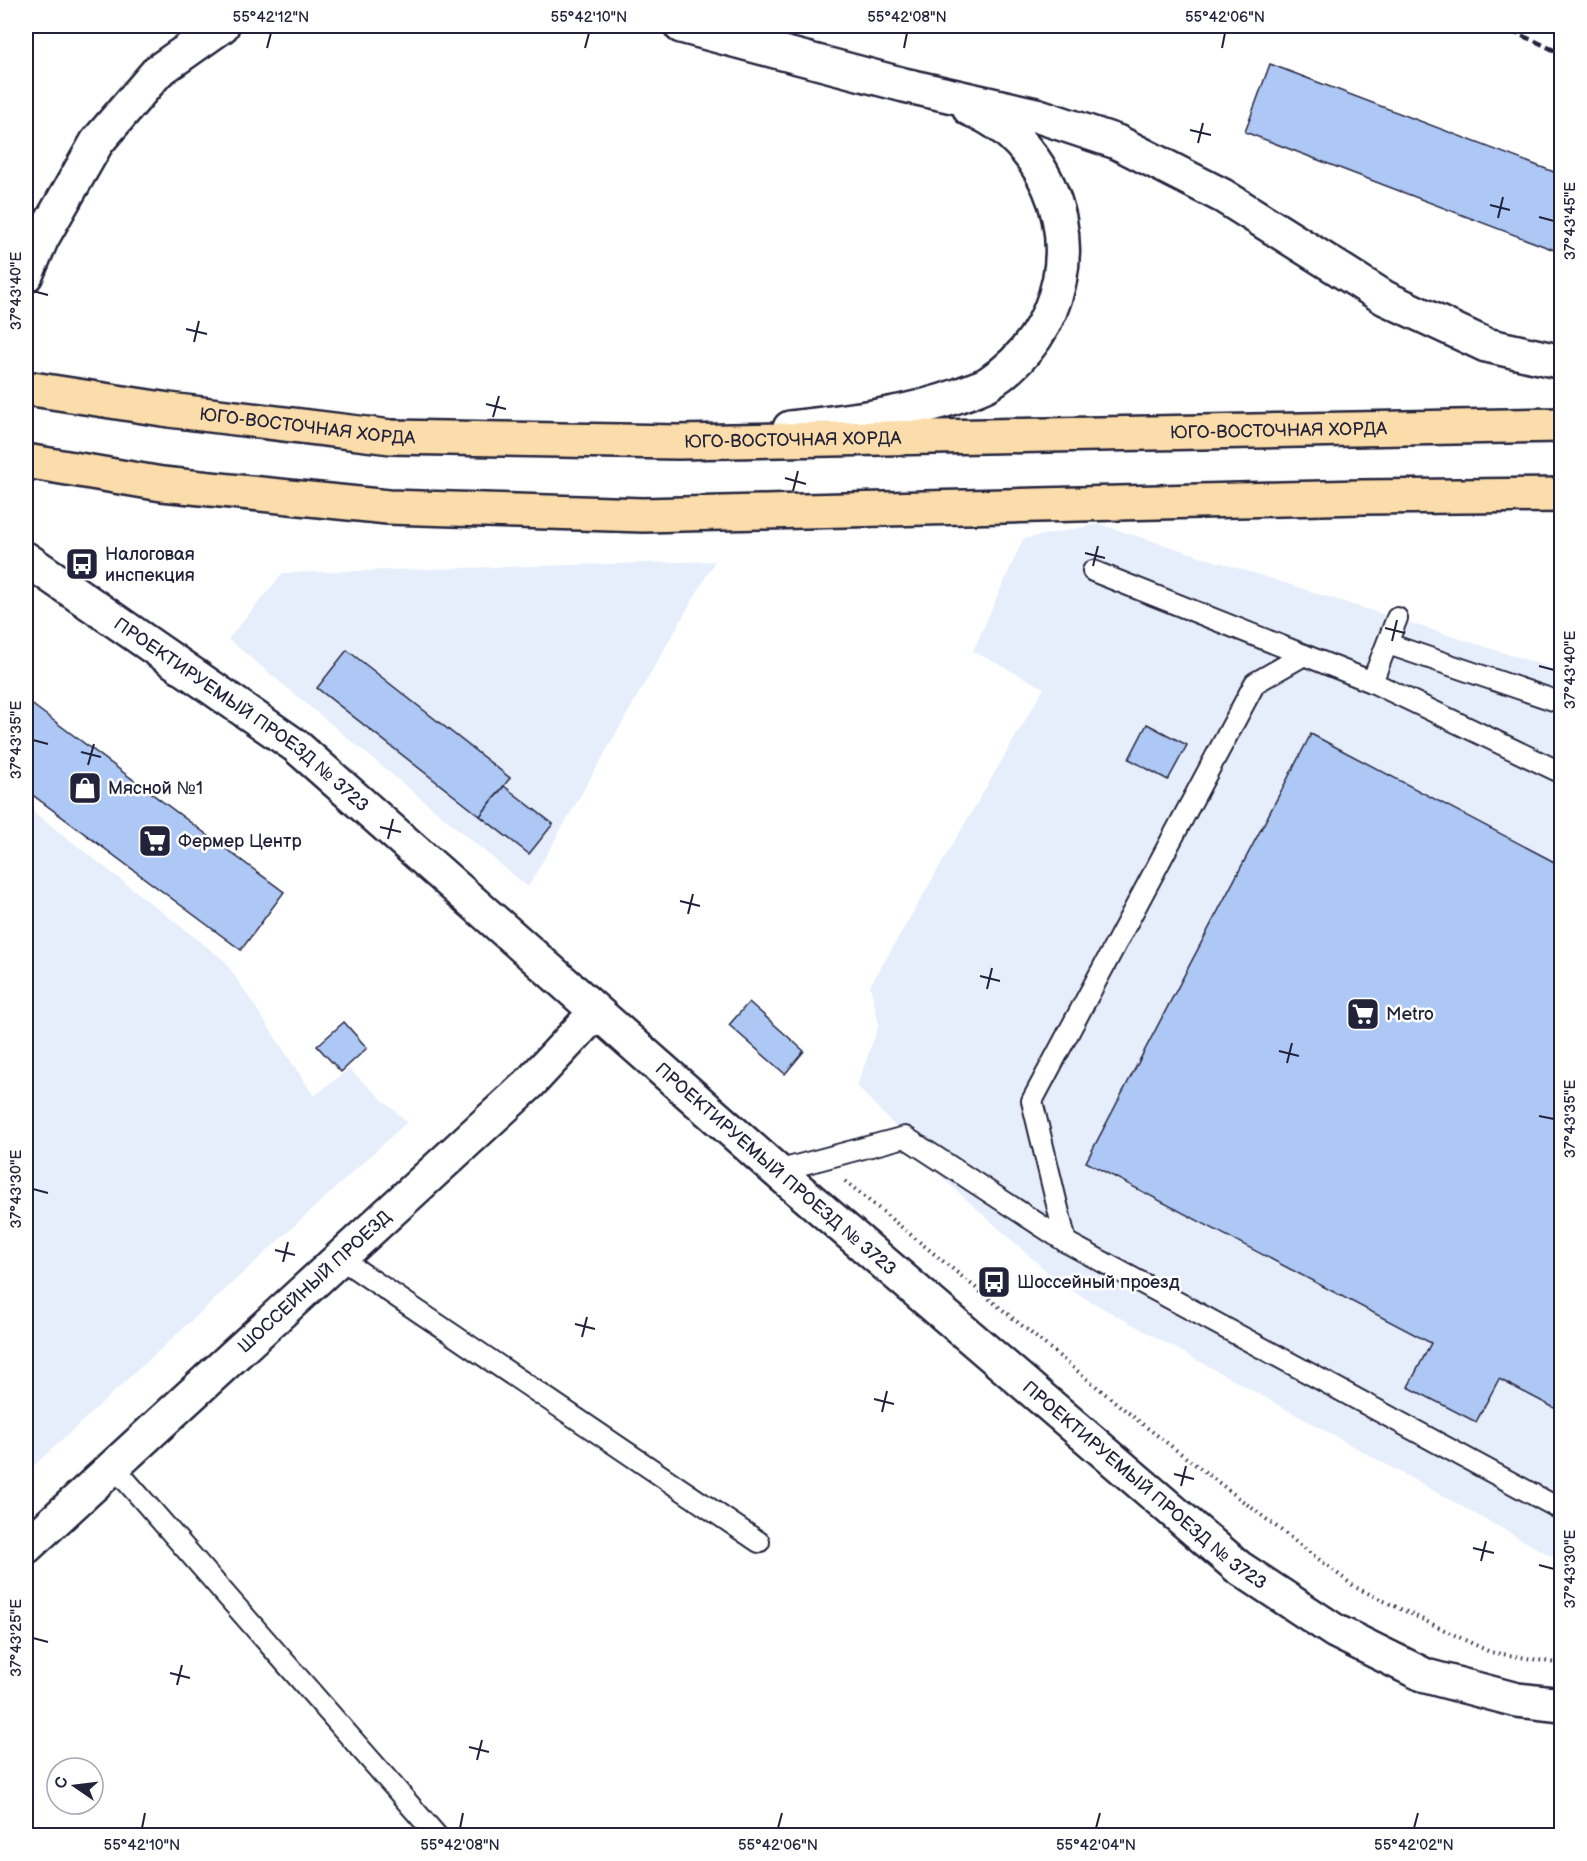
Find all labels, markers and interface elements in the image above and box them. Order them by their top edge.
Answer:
text: 55°42'12"N [233,8,309,27]
text: 55°42'10"N [551,8,627,27]
text: 55°42'08"N [867,8,947,27]
text: 55°42'06"N [1185,8,1265,27]
text: 37°43'45"E [1561,182,1580,260]
text: 37°43'40"E [7,252,26,330]
street label: ЮГО-ВОСТОЧНАЯ ХОРДА [198,404,416,448]
street label: ЮГО-ВОСТОЧНАЯ ХОРДА [1170,418,1387,444]
street label: ЮГО-ВОСТОЧНАЯ ХОРДА [684,428,901,453]
place label: Налоговая инспекция [105,544,195,586]
bus stop icon: Налоговая инспекция [64,546,100,582]
street label: ПРОЕКТИРУЕМЫЙ ПРОЕЗД № 3723 [110,613,373,816]
text: 37°43'40"E [1561,631,1580,709]
text: 37°43'35"E [7,701,26,779]
shop icon: Мясной №1 [67,770,103,806]
place label: Мясной №1 [108,778,203,799]
supermarket icon: Фермер Центр [137,823,173,859]
place label: Фермер Центр [178,831,302,852]
supermarket icon: Metro [1345,996,1381,1032]
place label: Metro [1386,1004,1434,1025]
street label: ПРОЕКТИРУЕМЫЙ ПРОЕЗД № 3723 [651,1059,900,1280]
text: 37°43'35"E [1561,1080,1580,1158]
text: 37°43'30"E [7,1150,26,1228]
street label: ШОССЕЙНЫЙ ПРОЕЗД [234,1206,396,1357]
bus stop icon: Шоссейный проезд [976,1264,1012,1300]
place label: Шоссейный проезд [1017,1272,1180,1293]
street label: ПРОЕКТИРУЕМЫЙ ПРОЕЗД № 3723 [1018,1377,1270,1594]
text: 37°43'30"E [1561,1530,1580,1608]
text: 37°43'25"E [7,1599,26,1677]
north arrow [45,1756,105,1816]
text: С [51,1775,72,1790]
text: 55°42'10"N [104,1836,180,1855]
text: 55°42'08"N [420,1836,500,1855]
text: 55°42'06"N [738,1836,818,1855]
text: 55°42'04"N [1056,1836,1136,1855]
text: 55°42'02"N [1374,1836,1454,1855]

